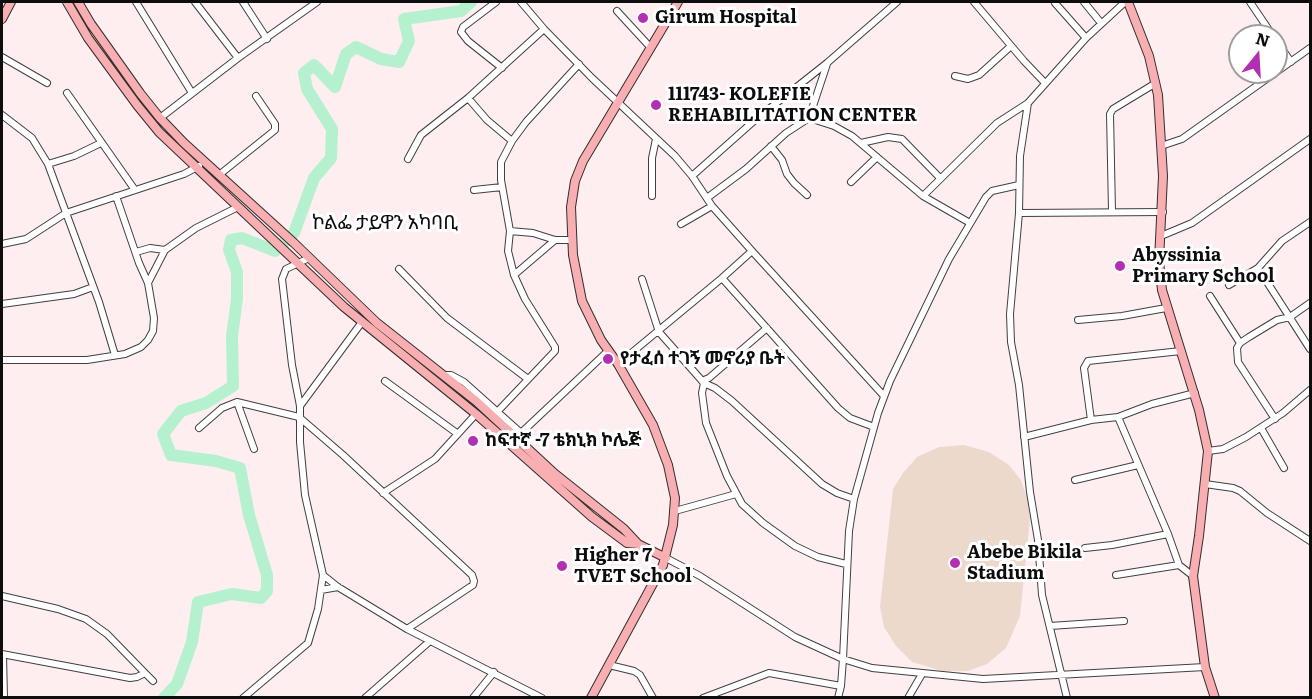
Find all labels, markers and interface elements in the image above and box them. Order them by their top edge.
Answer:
place label: Girum Hospital [655,7,797,29]
marker: Girum Hospital [636,11,650,25]
north arrow [1228,24,1288,84]
text: N [1253,25,1273,52]
place label: 111743- KOLEFIE REHABILITATION CENTER [668,84,917,127]
marker: 111743- KOLEFIE REHABILITATION CENTER [649,98,663,112]
district label: ኮልፌ ታይዋን አካባቢ [312,211,458,235]
place label: Abyssinia Primary School [1132,245,1275,288]
marker: Abyssinia Primary School [1113,259,1127,273]
place label: የታፈሰ ተገኝ መኖሪያ ቤት [620,348,785,370]
marker: የታፈሰ ተገኝ መኖሪያ ቤት [601,352,615,366]
place label: ከፍተኛ -7 ቴክኒክ ኮሌጅ [485,430,642,452]
marker: ከፍተኛ -7 ቴክኒክ ኮሌጅ [466,434,480,448]
place label: Abebe Bikila Stadium [967,542,1082,584]
place label: Higher 7 TVET School [574,545,692,588]
marker: Abebe Bikila Stadium [948,556,962,570]
marker: Higher 7 TVET School [555,559,569,573]

